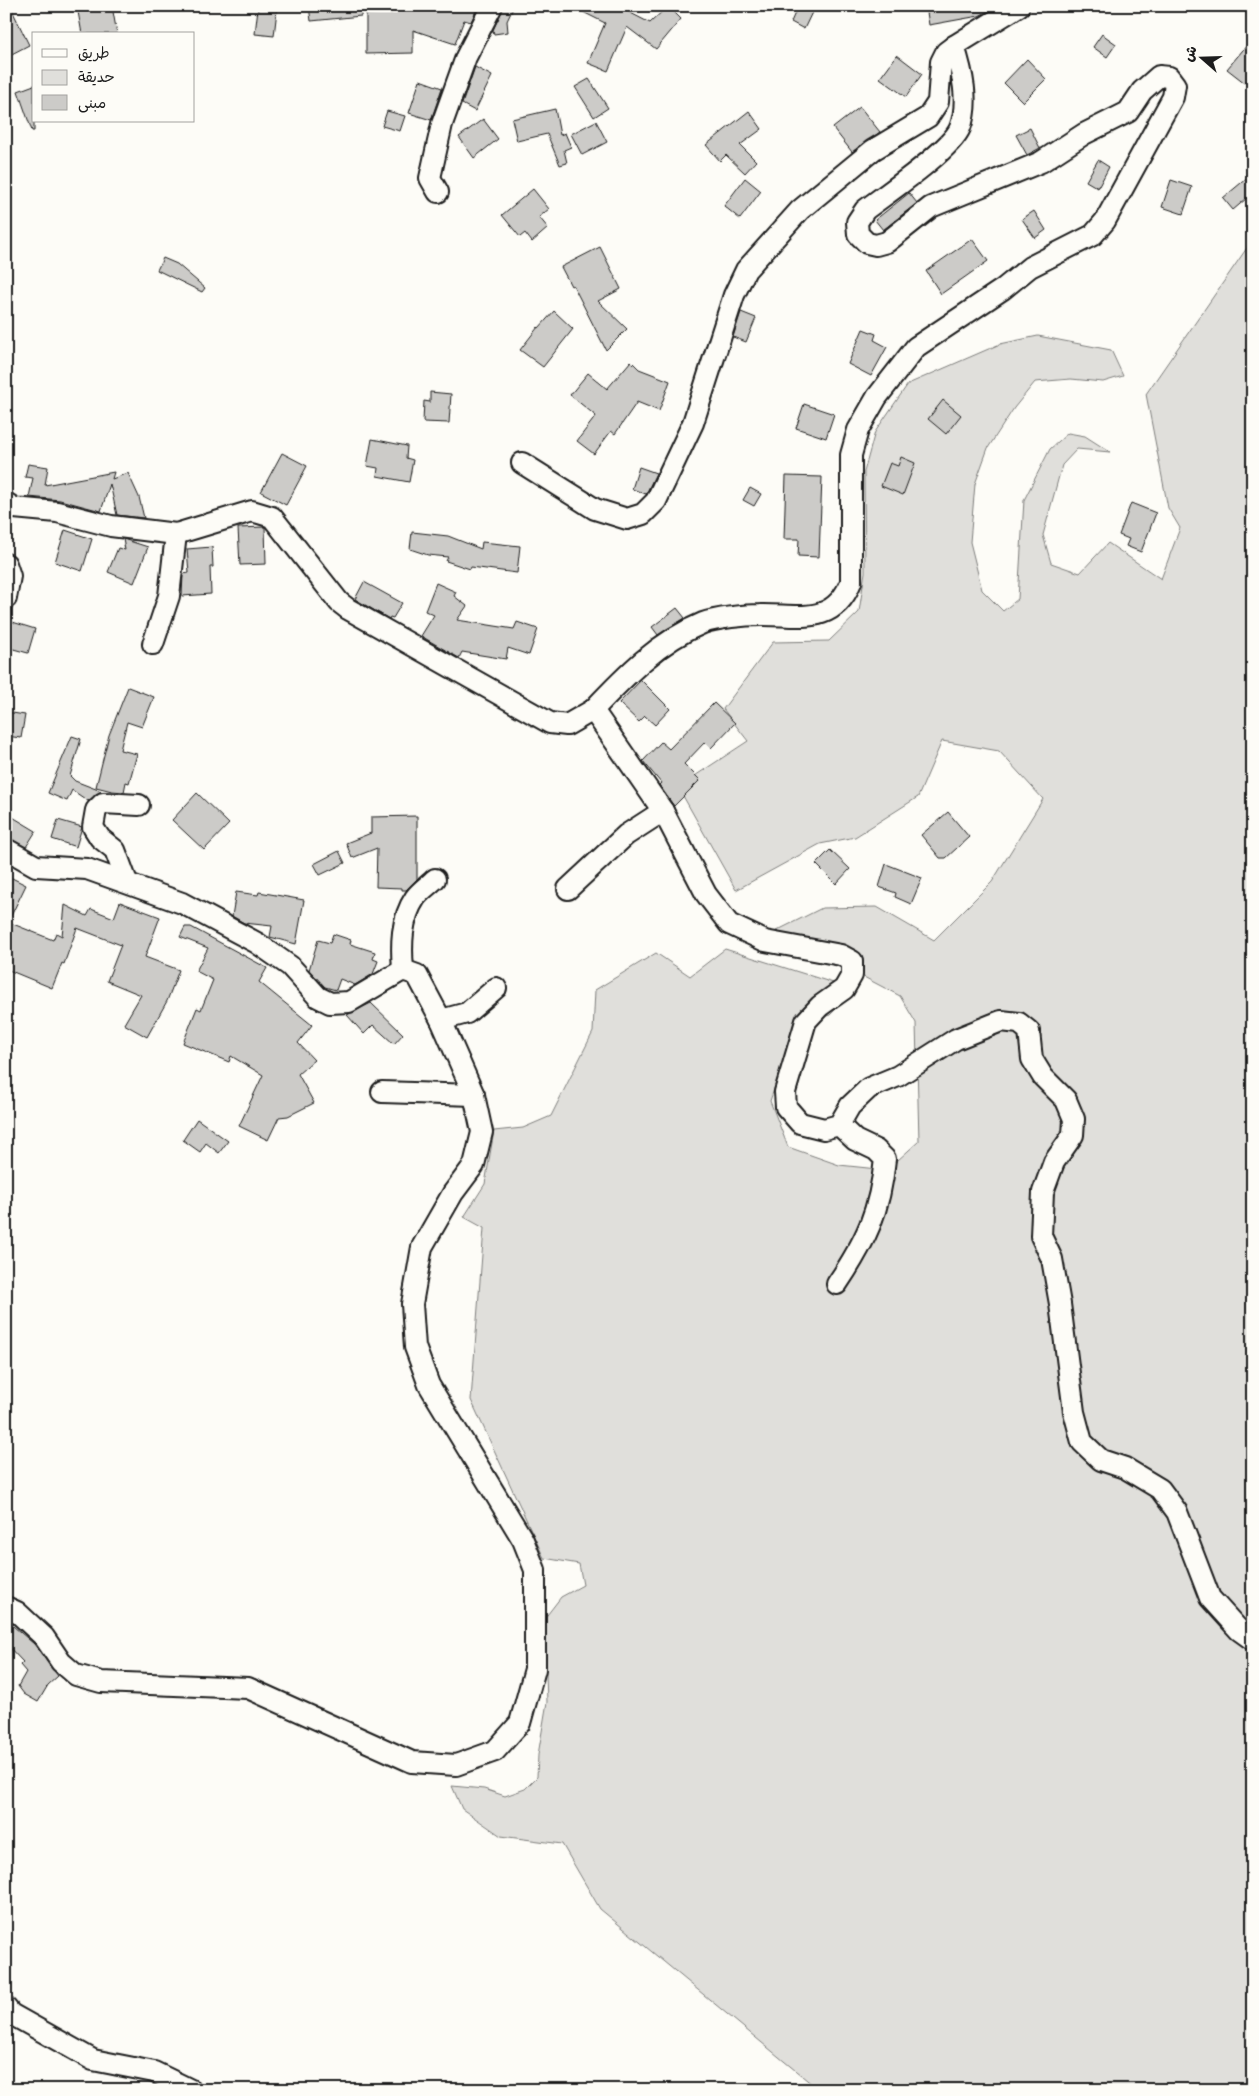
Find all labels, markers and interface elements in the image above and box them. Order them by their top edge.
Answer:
legend [32,32,195,122]
north arrow [1176,32,1226,82]
text: طريق [78,43,110,62]
text: ش [1179,43,1201,64]
text: حديقة [78,67,115,86]
text: مبنى [78,93,106,113]

